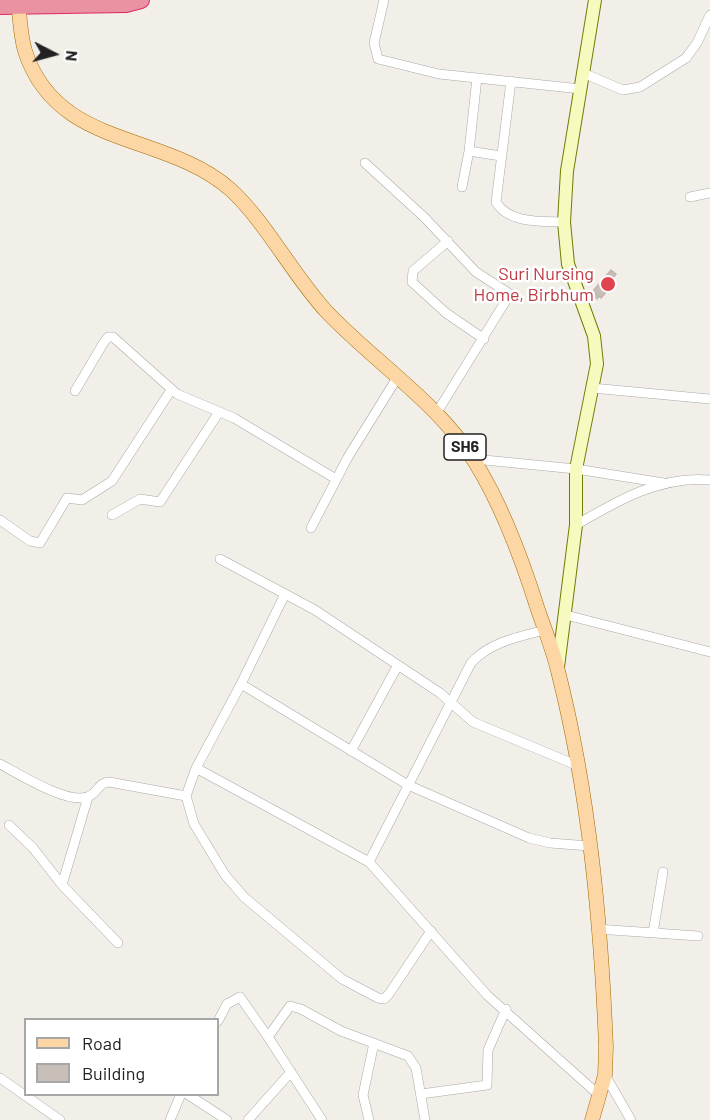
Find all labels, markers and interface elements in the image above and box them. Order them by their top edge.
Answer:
north arrow [24,24,84,84]
text: N [62,50,82,62]
place label: Suri Nursing Home, Birbhum [474,263,594,306]
marker: Suri Nursing Home, Birbhum [599,275,617,293]
road number: SH6 [444,434,486,460]
legend [24,1018,219,1096]
text: Road [82,1032,122,1054]
text: Building [82,1062,145,1084]

